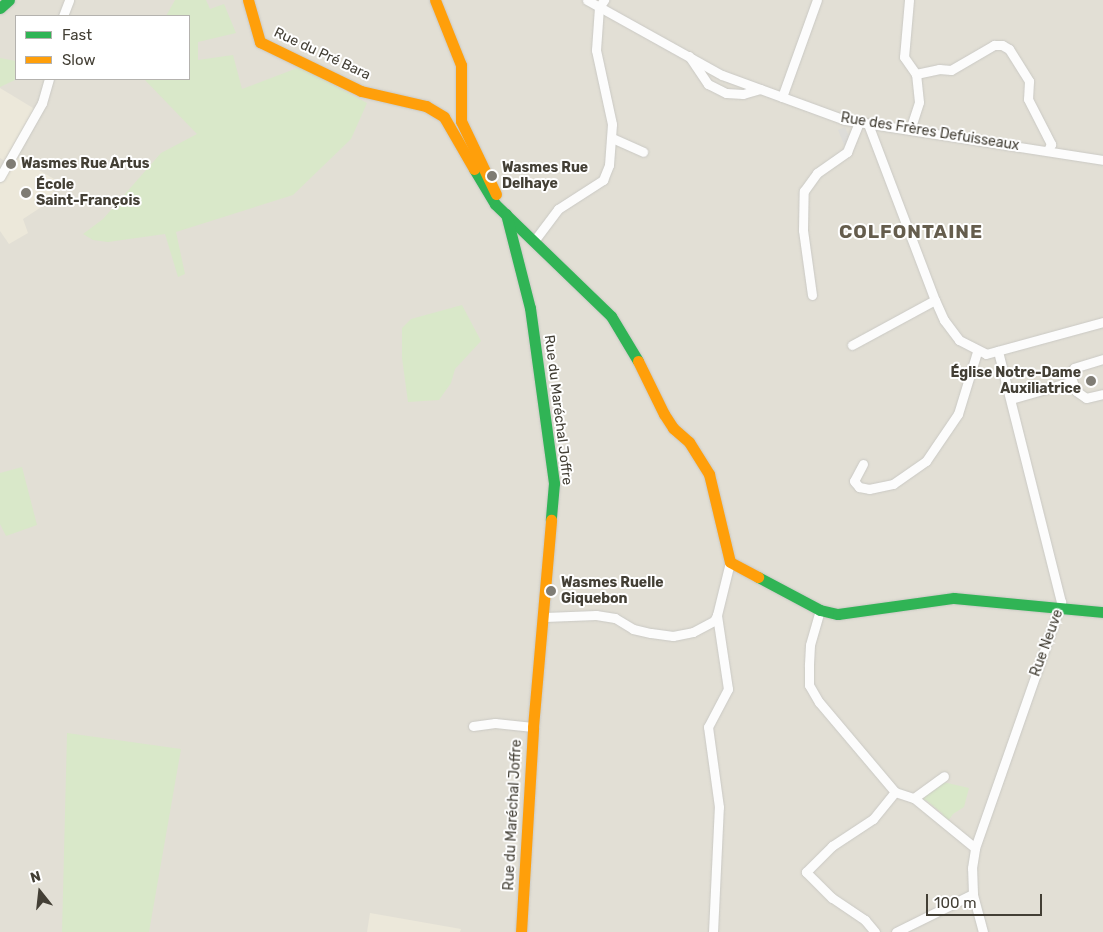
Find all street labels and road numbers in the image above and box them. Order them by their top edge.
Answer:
street label: Rue du Pré Bara [271,24,373,84]
street label: Rue des Frères Defuisseaux [839,110,1021,154]
street label: Rue du Maréchal Joffre [540,334,576,486]
street label: Rue Neuve [1027,607,1067,679]
street label: Rue du Maréchal Joffre [501,739,525,891]

